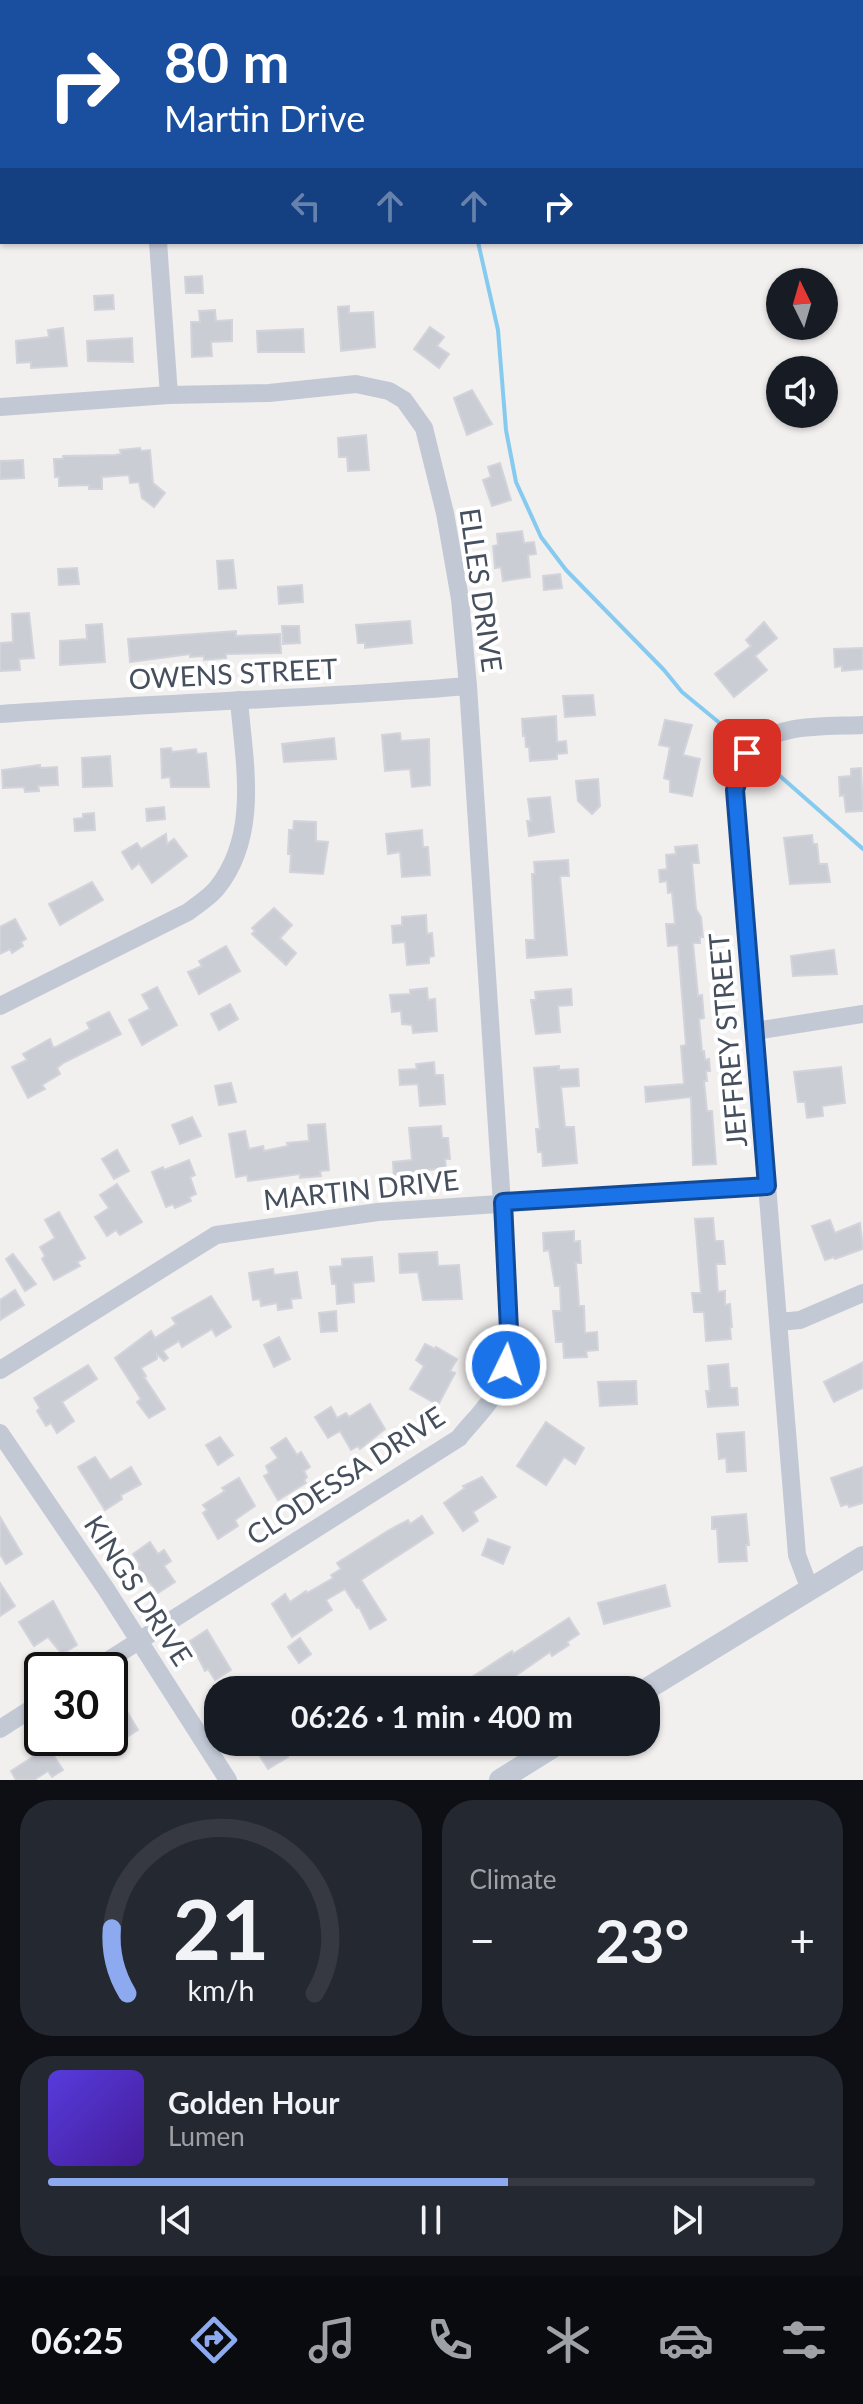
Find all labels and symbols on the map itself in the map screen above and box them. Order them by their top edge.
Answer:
north arrow [766,268,838,340]
street label: ELLES DRIVE [454,506,510,674]
street label: OWENS STREET [128,651,339,695]
pin [713,719,781,787]
street label: JEFFREY STREET [701,931,753,1149]
street label: MARTIN DRIVE [261,1162,461,1216]
position arrow [464,1323,548,1407]
street label: CLODESSA DRIVE [240,1398,450,1552]
street label: KINGS DRIVE [78,1508,200,1672]
speed limit sign: 30 [24,1652,128,1756]

